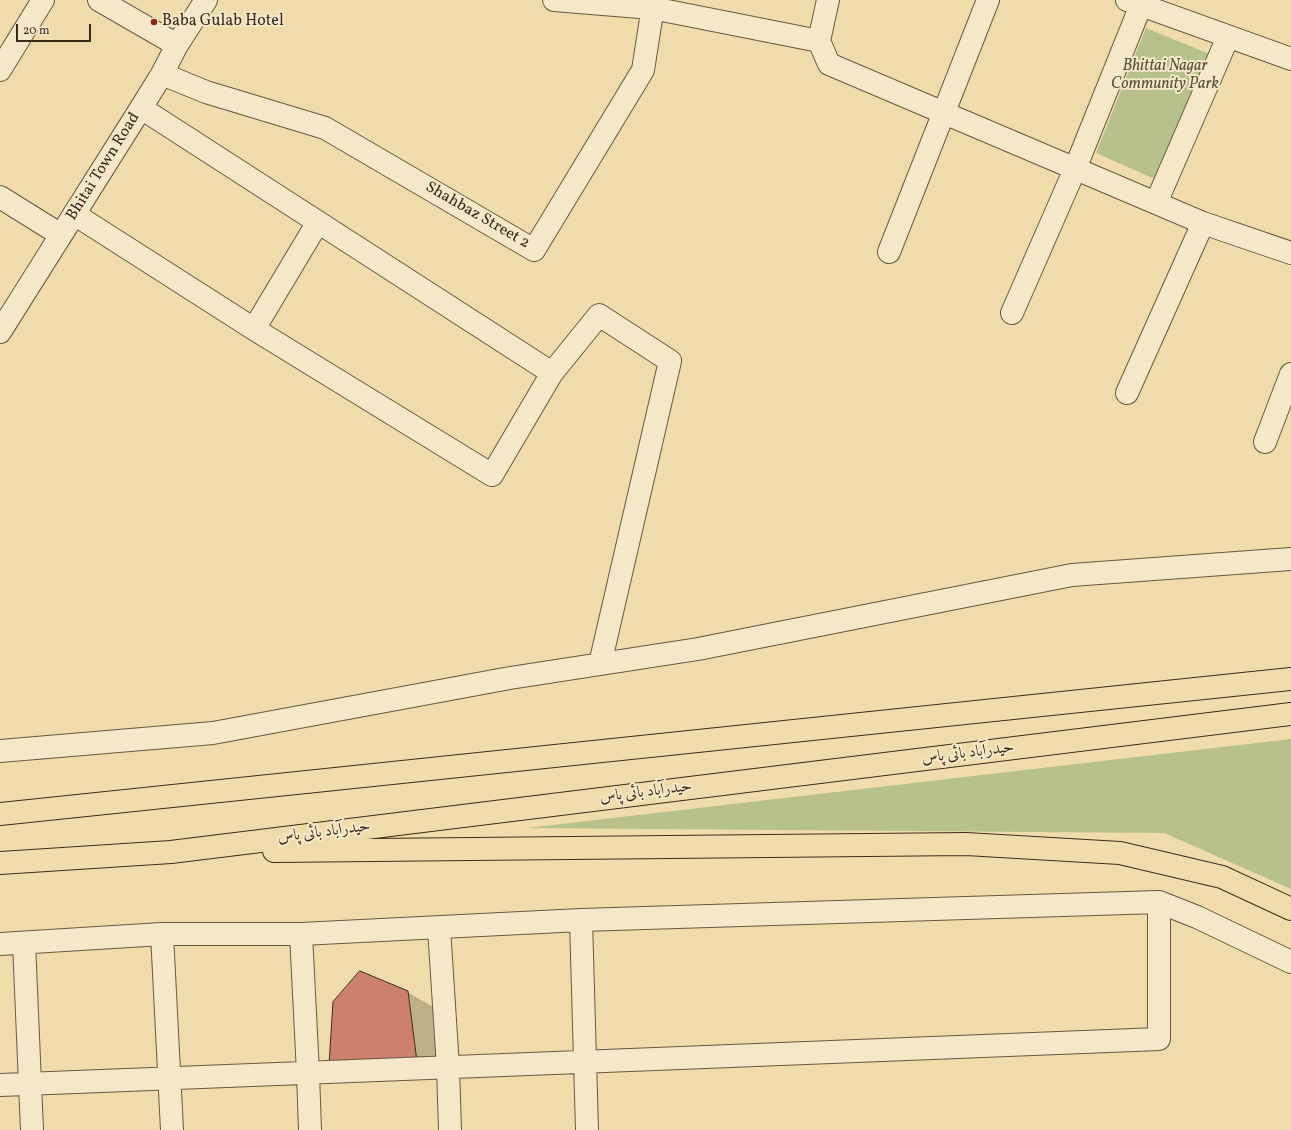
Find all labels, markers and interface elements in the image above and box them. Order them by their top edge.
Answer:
place label: Baba Gulab Hotel [162,12,284,32]
scale bar [18,16,93,42]
marker: Baba Gulab Hotel [149,17,159,27]
text: 20 m [23,23,50,39]
park label: Bhittai Nagar Community Park [1111,57,1219,95]
street label: Bhitai Town Road [63,109,145,225]
street label: Shahbaz Street 2 [421,178,533,254]
street label: حیدرآباد بائی پاس [921,739,1015,769]
street label: حیدرآباد بائی پاس [599,778,693,808]
street label: حیدرآباد بائی پاس [277,818,371,848]

